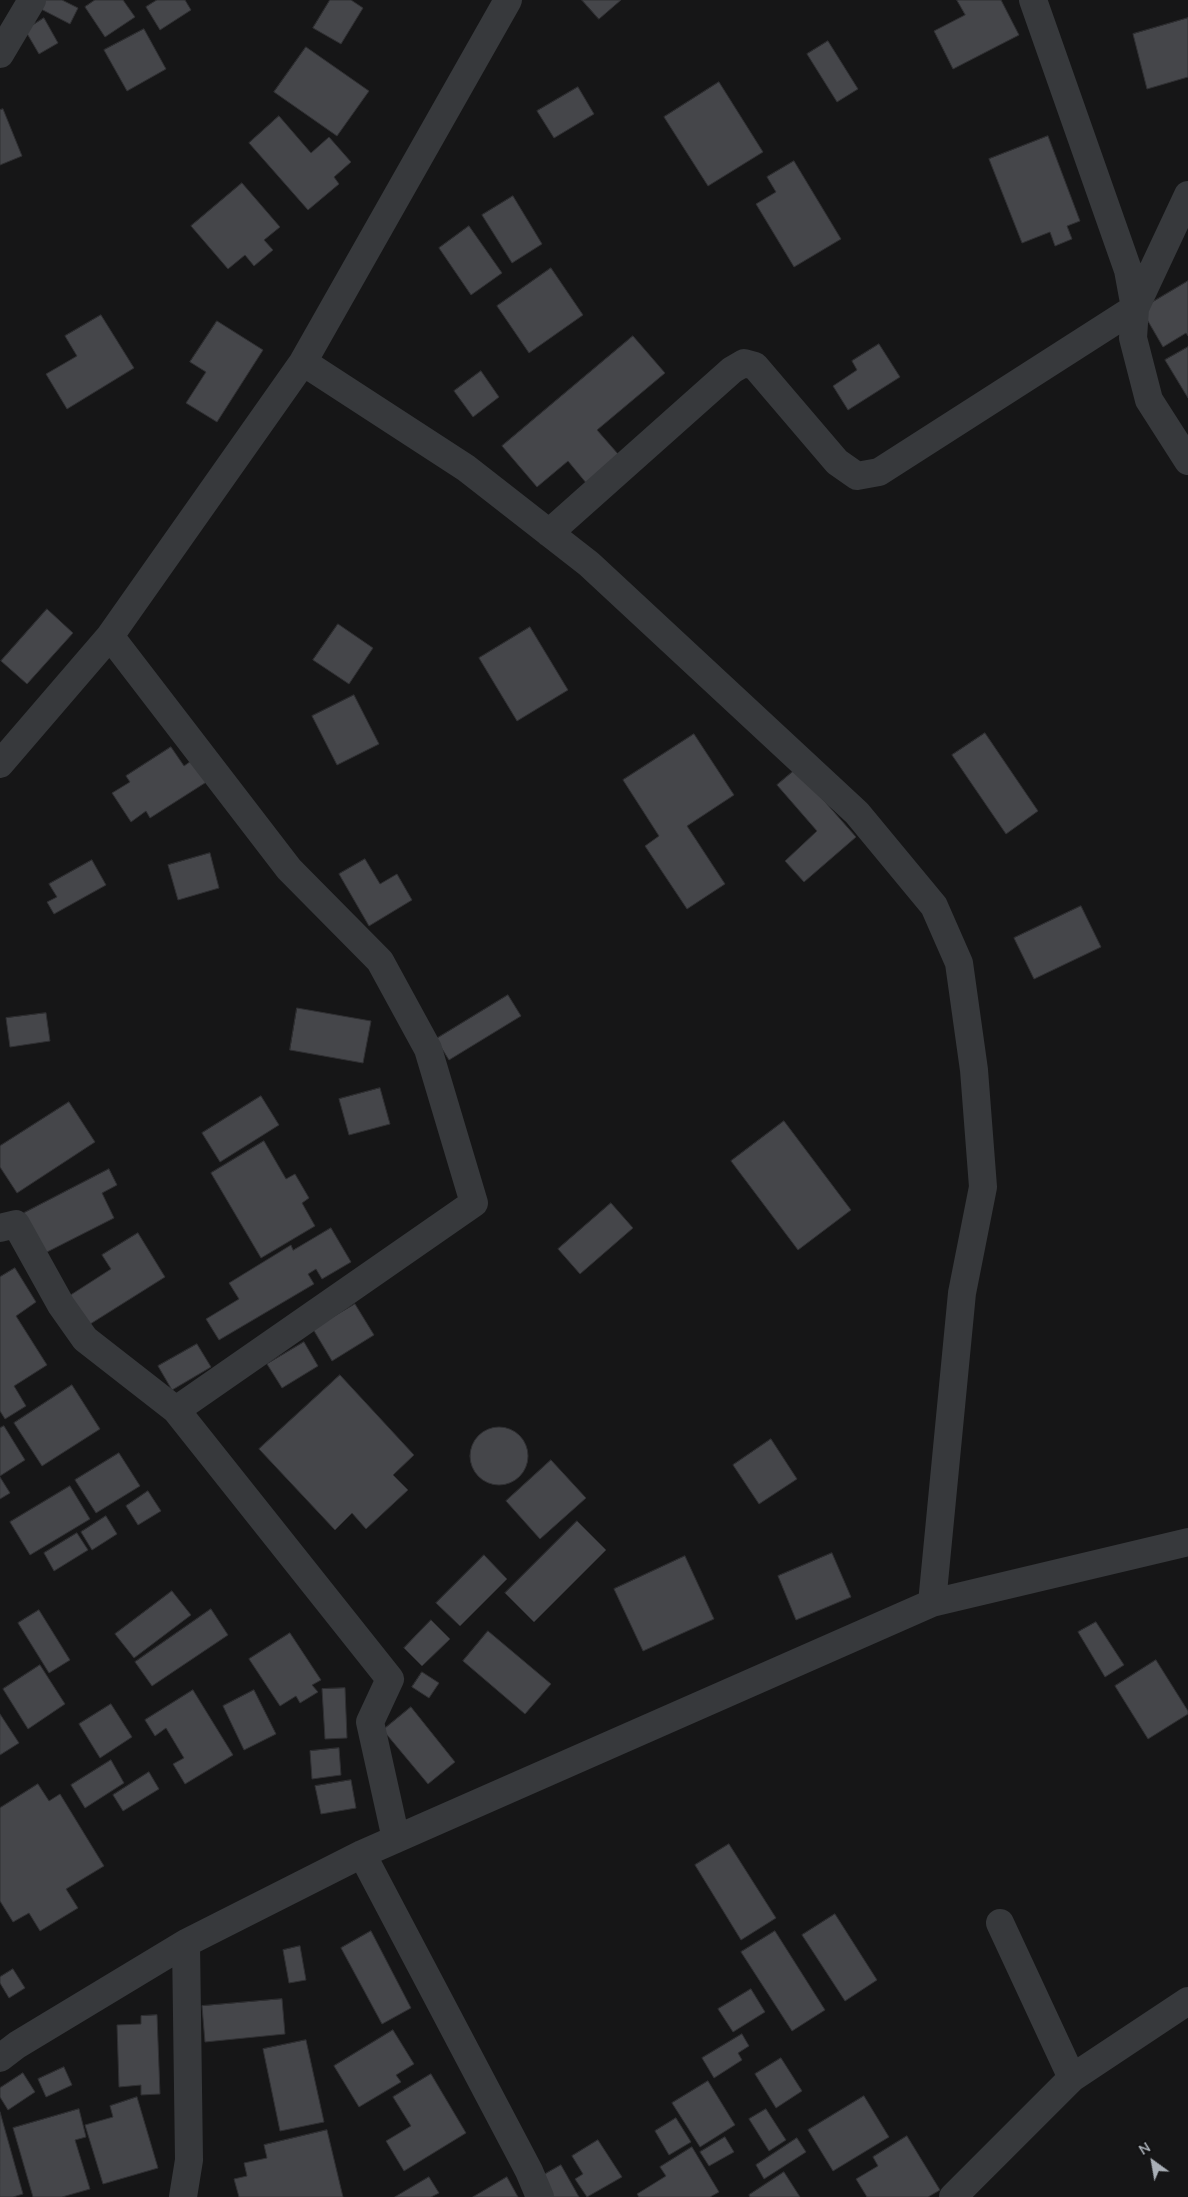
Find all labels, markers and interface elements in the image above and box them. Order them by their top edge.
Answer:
north arrow [1128,2137,1178,2187]
text: N [1135,2138,1154,2160]

